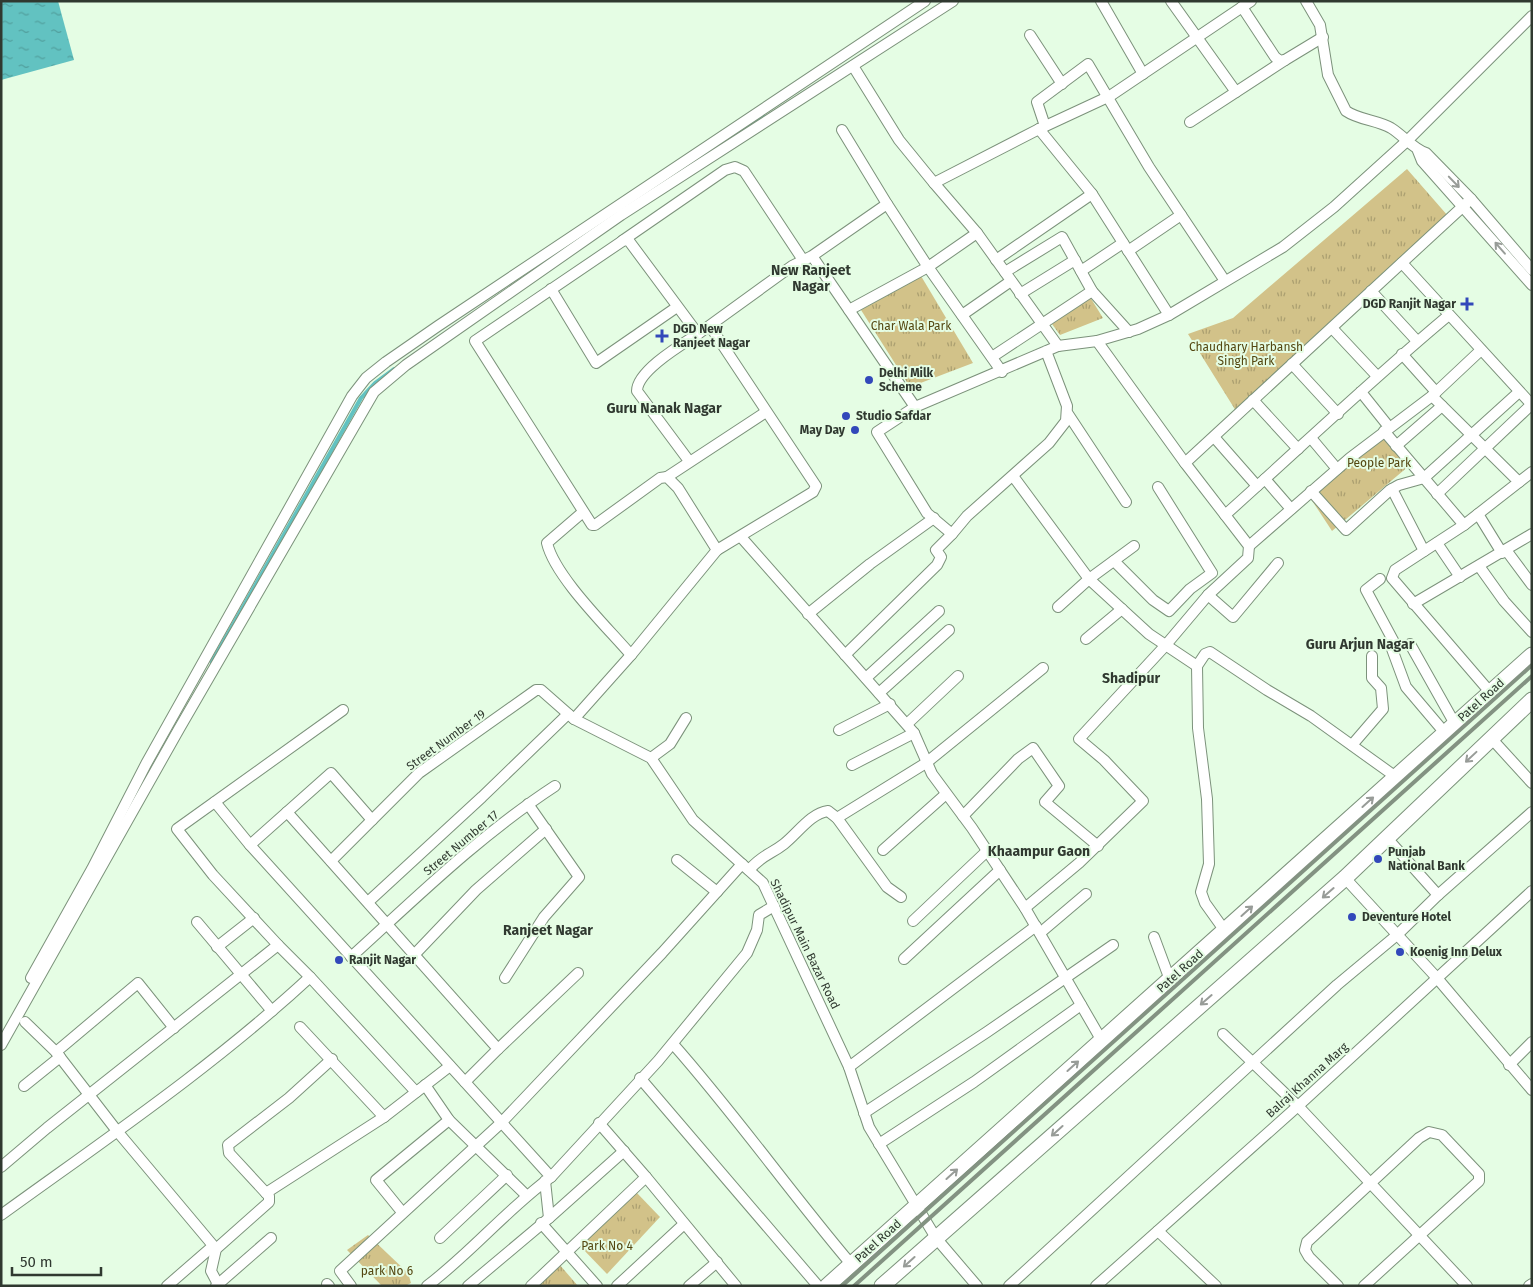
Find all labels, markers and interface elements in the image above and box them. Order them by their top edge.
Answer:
one-way arrow [1448,176,1460,189]
one-way arrow [1494,241,1505,254]
district label: New Ranjeet Nagar [771,262,852,295]
place label: DGD Ranjit Nagar [1363,297,1456,311]
marker: DGD Ranjit Nagar [1460,297,1474,311]
park label: Char Wala Park [871,319,952,333]
place label: DGD New Ranjeet Nagar [673,322,750,350]
marker: DGD New Ranjeet Nagar [655,329,669,343]
park label: Chaudhary Harbansh Singh Park [1189,340,1303,368]
place label: Delhi Milk Scheme [879,366,934,394]
marker: Delhi Milk Scheme [863,374,875,386]
district label: Guru Nanak Nagar [606,400,722,417]
place label: Studio Safdar [856,409,931,423]
marker: Studio Safdar [840,410,852,422]
place label: May Day [800,423,846,437]
marker: May Day [849,424,861,436]
park label: People Park [1347,456,1412,470]
district label: Guru Arjun Nagar [1306,636,1415,653]
district label: Shadipur [1102,670,1160,687]
street label: Patel Road [1455,675,1507,725]
street label: Street Number 19 [404,707,488,773]
one-way arrow [1464,751,1477,763]
one-way arrow [1361,797,1374,808]
street label: Street Number 17 [421,808,501,878]
district label: Khaampur Gaon [988,843,1090,860]
place label: Punjab National Bank [1388,845,1465,873]
marker: Punjab National Bank [1372,853,1384,865]
street label: Shadipur Main Bazar Road [767,877,843,1011]
one-way arrow [1321,887,1334,899]
one-way arrow [1240,905,1253,917]
place label: Deventure Hotel [1362,910,1451,924]
marker: Deventure Hotel [1346,911,1358,923]
district label: Ranjeet Nagar [503,922,593,939]
place label: Koenig Inn Delux [1410,945,1503,959]
street label: Patel Road [1154,946,1206,996]
marker: Koenig Inn Delux [1394,946,1406,958]
place label: Ranjit Nagar [349,953,416,967]
marker: Ranjit Nagar [333,954,345,966]
one-way arrow [1199,995,1212,1006]
street label: Balraj Khanna Marg [1263,1039,1351,1120]
one-way arrow [1067,1060,1080,1072]
one-way arrow [1051,1125,1064,1136]
one-way arrow [946,1168,959,1180]
street label: Patel Road [852,1216,904,1266]
park label: Park No 4 [581,1239,633,1253]
scale bar [12,1244,101,1276]
text: 50 m [20,1253,53,1271]
one-way arrow [902,1256,915,1268]
park label: park No 6 [361,1264,413,1278]

